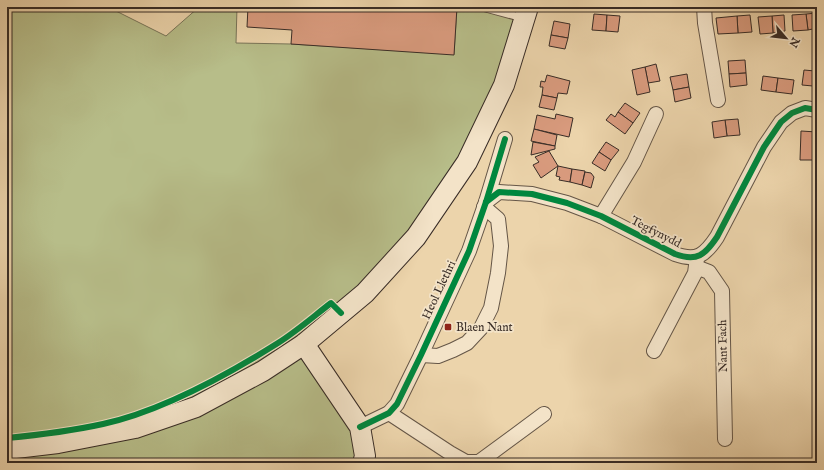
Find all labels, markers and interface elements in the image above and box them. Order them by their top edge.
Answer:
north arrow [766,18,806,58]
text: N [785,34,803,50]
street label: Tegfynydd [628,213,684,251]
street label: Heol Llethri [419,258,459,322]
street label: Nant Fach [715,319,731,372]
place label: Blaen Nant [456,320,513,335]
marker: Blaen Nant [443,322,453,332]

